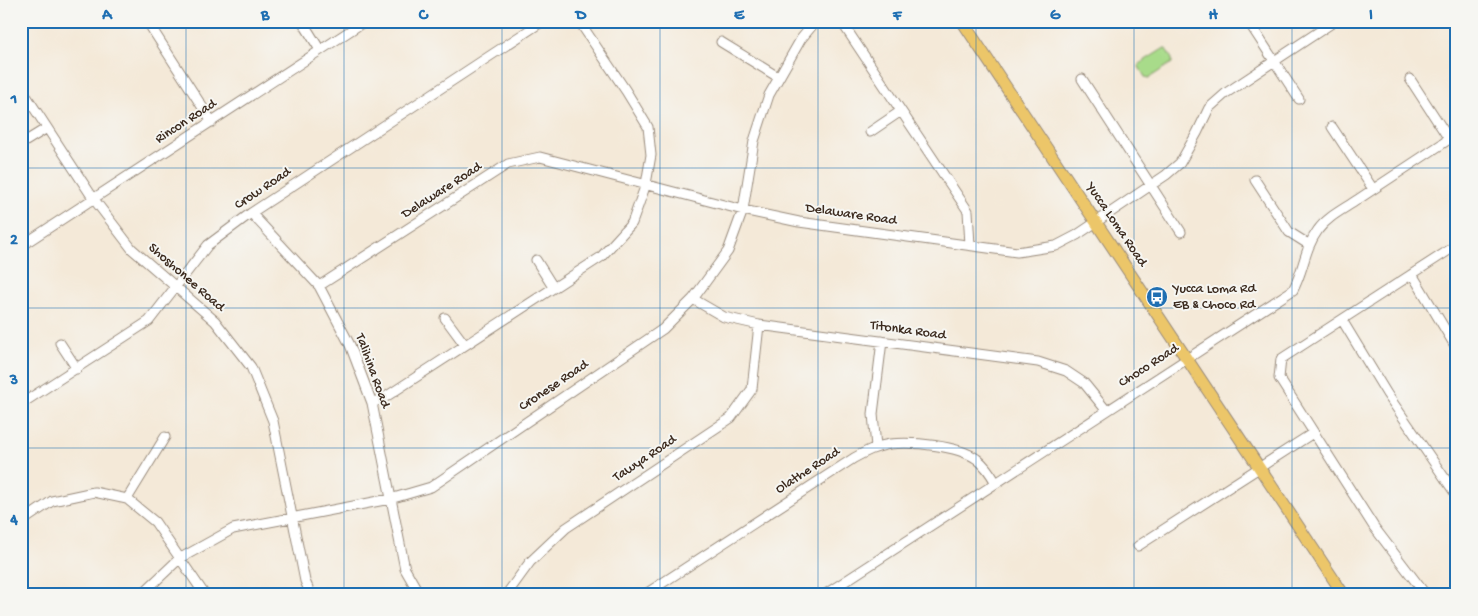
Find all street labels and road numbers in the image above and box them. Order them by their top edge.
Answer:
street label: Rincon Road [152,95,221,148]
street label: Delaware Road [398,158,487,224]
street label: Crow Road [231,163,296,214]
street label: Yucca Loma Road [1081,178,1151,272]
street label: Delaware Road [803,200,899,230]
street label: Shoshonee Road [144,240,229,317]
street label: Titonka Road [868,317,949,345]
street label: Talihina Road [350,330,394,412]
street label: Choco Road [1116,339,1184,392]
street label: Cronese Road [516,356,593,415]
street label: Tawya Road [609,431,681,487]
street label: Olathe Road [772,443,845,498]

